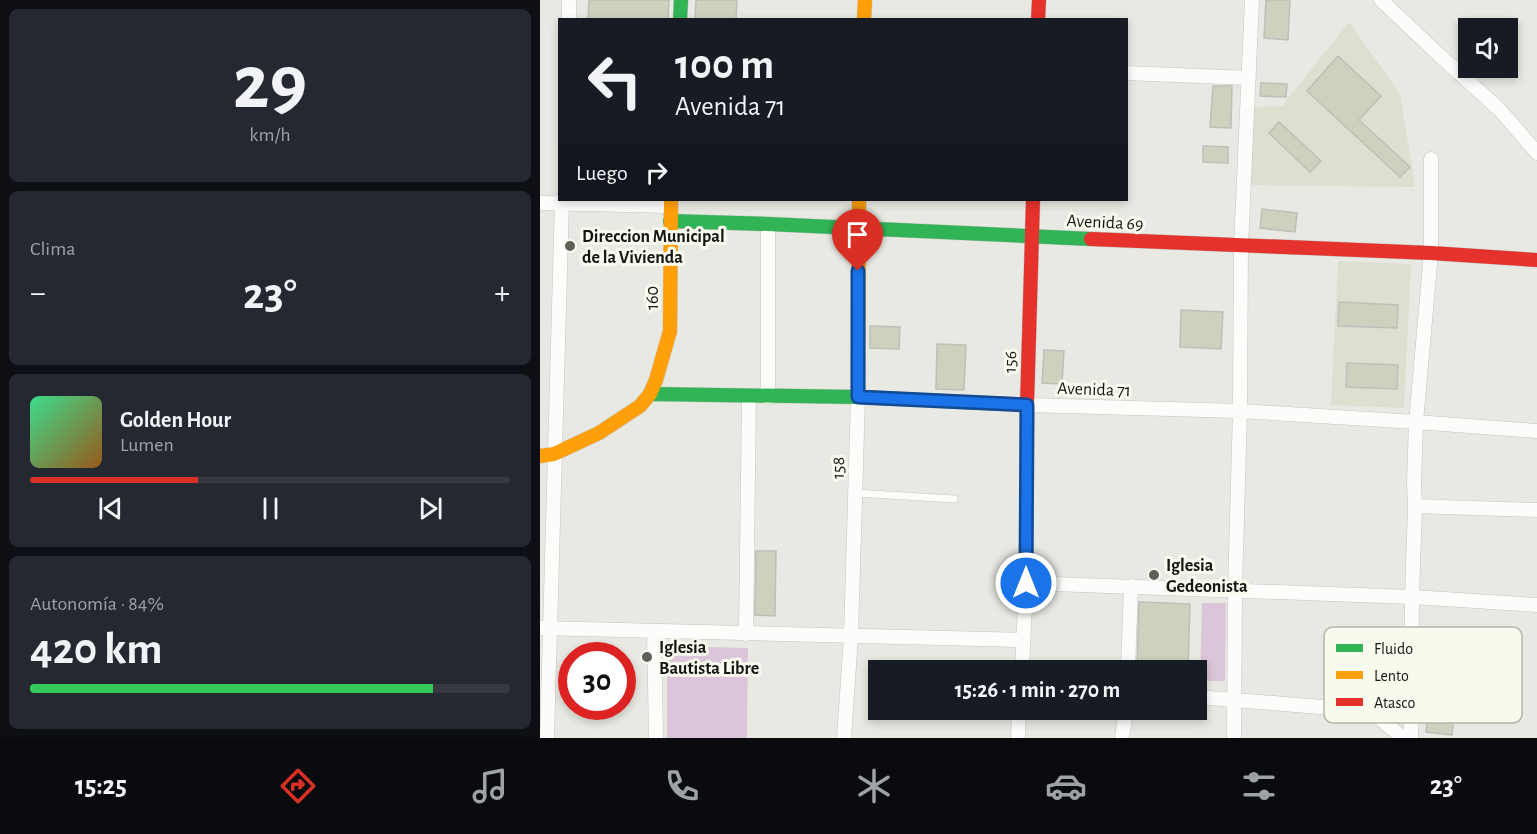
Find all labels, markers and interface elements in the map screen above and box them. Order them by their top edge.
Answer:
map controls [1458,18,1518,78]
button: sound [1458,18,1518,78]
icon: left [576,42,654,120]
text: 100 m [675,44,774,86]
text: 29 [233,45,307,123]
text: Avenida 71 [675,93,786,120]
text: km/h [249,125,291,145]
icon: right [640,156,673,189]
text: Luego [576,162,628,184]
pin [832,209,883,271]
street label: Avenida 69 [1066,212,1144,234]
icon: arrive [841,218,874,251]
place label: Direccion Municipal de la Vivienda [582,228,725,267]
text: Clima [30,239,75,259]
marker: Direccion Municipal de la Vivienda [563,239,577,253]
text: 23° [243,272,297,317]
text: − [30,277,46,310]
text: + [494,277,510,310]
street label: 160 [644,286,662,310]
street label: 156 [1002,351,1020,373]
street label: Avenida 71 [1057,380,1131,400]
text: Golden Hour [120,409,231,431]
text: Lumen [120,435,174,455]
street label: 158 [830,457,848,479]
icon: previous [94,492,127,525]
icon: pause [254,492,287,525]
icon: next [414,492,447,525]
position arrow [994,551,1058,615]
place label: Iglesia Gedeonista [1166,557,1248,596]
marker: Iglesia Gedeonista [1147,568,1161,582]
text: Autonomía · 84% [30,594,164,614]
text: 420 km [30,627,163,672]
legend [1324,627,1522,723]
place label: Iglesia Bautista Libre [659,639,759,678]
text: Fluido [1374,641,1413,657]
speed limit sign: 30 [558,642,636,720]
marker: Iglesia Bautista Libre [640,650,654,664]
text: Lento [1374,668,1409,684]
text: 15:26 · 1 min · 270 m [955,679,1120,701]
text: Atasco [1374,695,1416,711]
icon: directions [277,765,319,807]
icon: music [469,765,511,807]
icon: phone [661,765,703,807]
icon: climate [853,765,895,807]
icon: car [1045,765,1087,807]
icon: filters [1238,765,1280,807]
text: 15:25 [75,772,127,799]
text: 23° [1430,772,1462,799]

